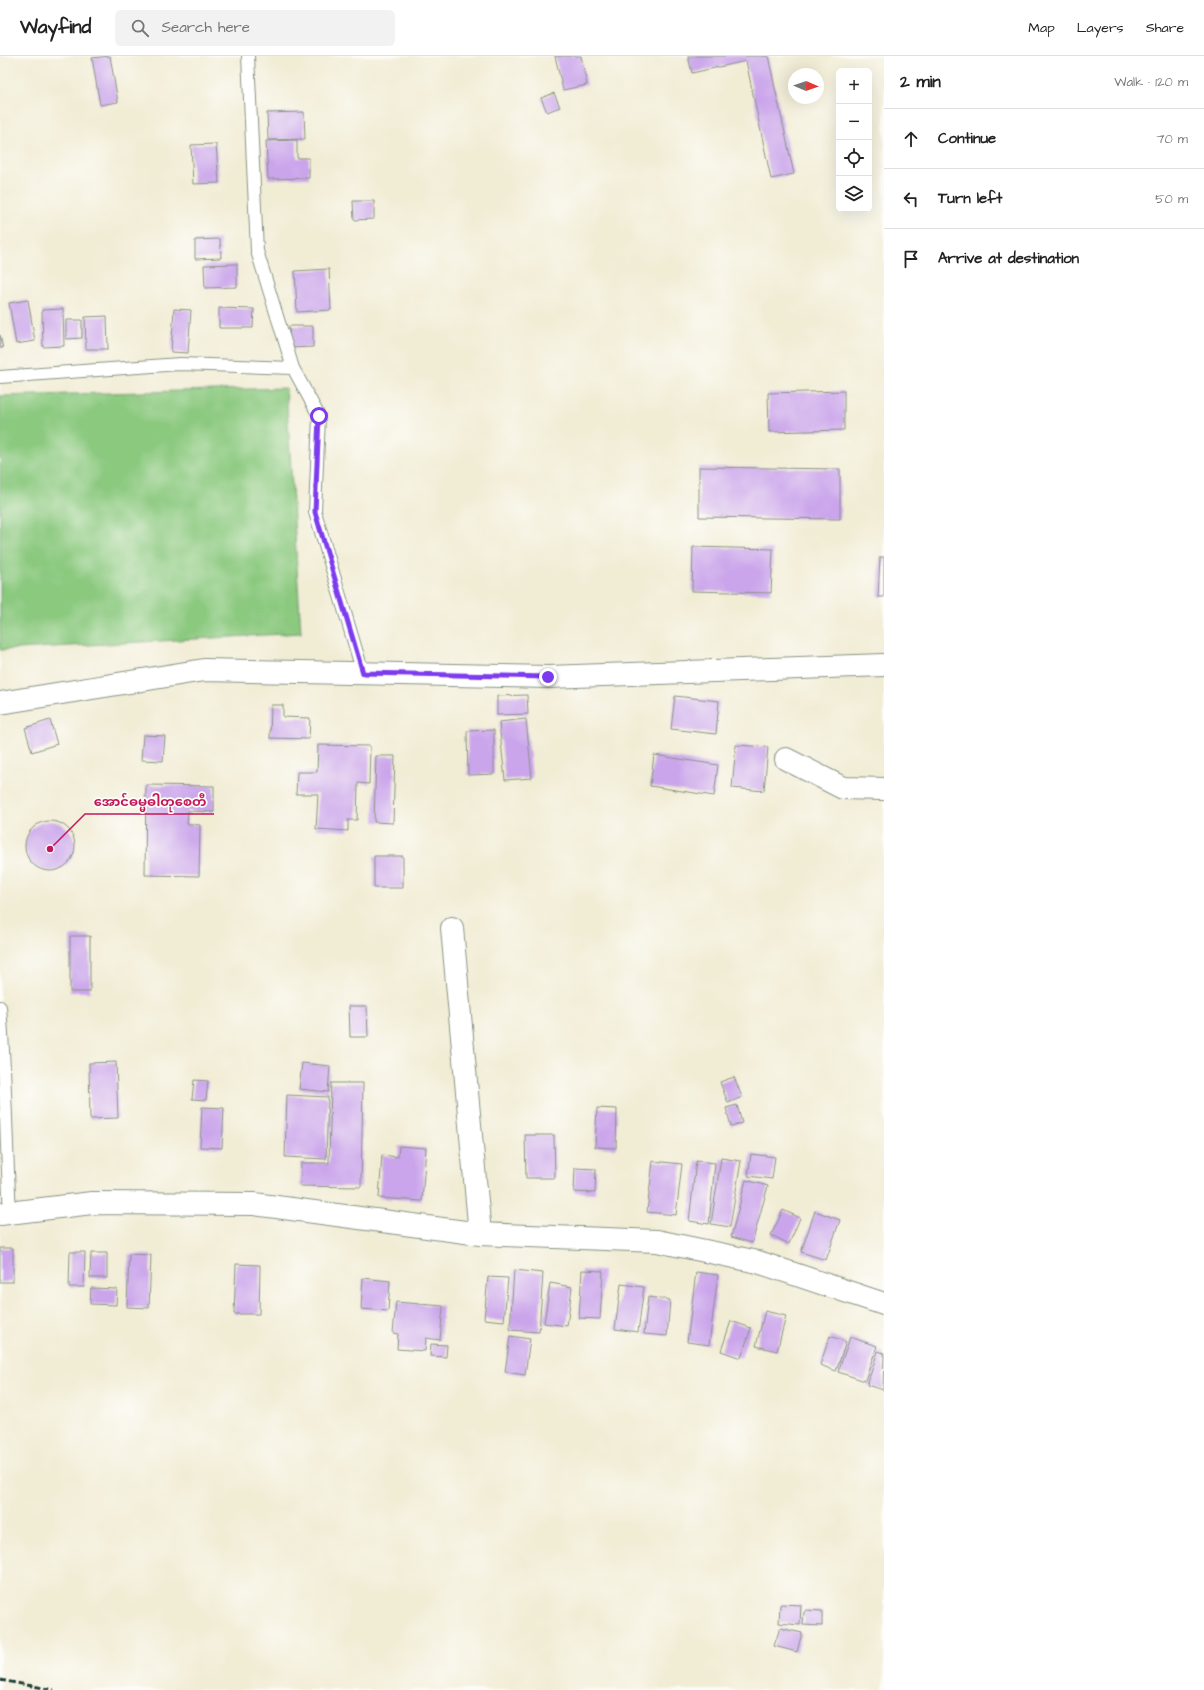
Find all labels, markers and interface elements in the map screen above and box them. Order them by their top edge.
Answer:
search box [115,10,395,46]
text: Wayfind [20,14,91,41]
icon: search [129,17,151,39]
text: Search here [161,17,250,38]
text: Map [1028,18,1055,38]
text: Layers [1077,18,1124,38]
text: Share [1146,18,1184,38]
north arrow [788,68,824,104]
map controls [836,68,872,212]
button: + [836,68,872,104]
text: 2 min [900,70,941,94]
text: Walk · 120 m [1114,73,1188,91]
button: − [836,104,872,140]
icon: ahead [900,128,922,150]
text: Continue [938,128,996,149]
text: 70 m [1156,130,1188,148]
button: locate [836,140,872,176]
button: layers [836,176,872,212]
icon: left [900,188,922,210]
text: Turn left [938,188,1002,209]
text: 50 m [1155,190,1188,208]
icon: arrive [900,248,922,270]
text: Arrive at destination [938,248,1079,269]
route start [310,407,328,425]
route end [539,668,557,686]
callout: အောင်ဓမ္မဓါတုစေတီ [85,789,214,814]
text: အောင်ဓမ္မဓါတုစေတီ [94,792,206,813]

